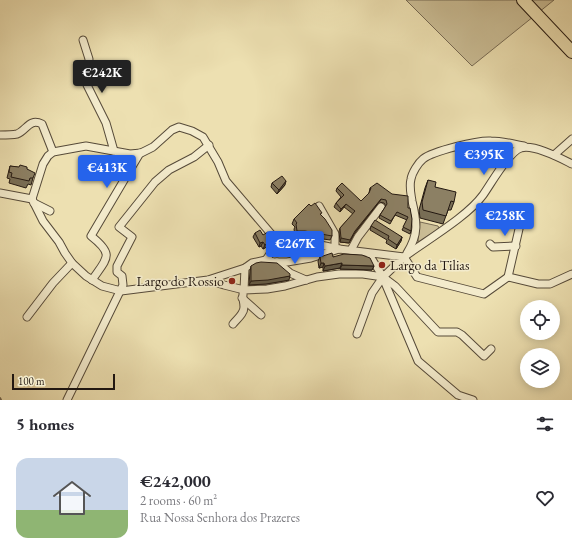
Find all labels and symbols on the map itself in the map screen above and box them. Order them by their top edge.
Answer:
pin: €242K [74,60,130,94]
pin: €395K [456,142,512,176]
pin: €413K [79,155,135,189]
pin: €258K [477,203,533,237]
pin: €267K [267,231,323,265]
place label: Largo da Tilias [390,256,470,274]
marker: Largo da Tilias [377,260,387,270]
place label: Largo do Rossio [137,272,224,290]
marker: Largo do Rossio [227,276,237,286]
scale bar [12,372,115,391]

